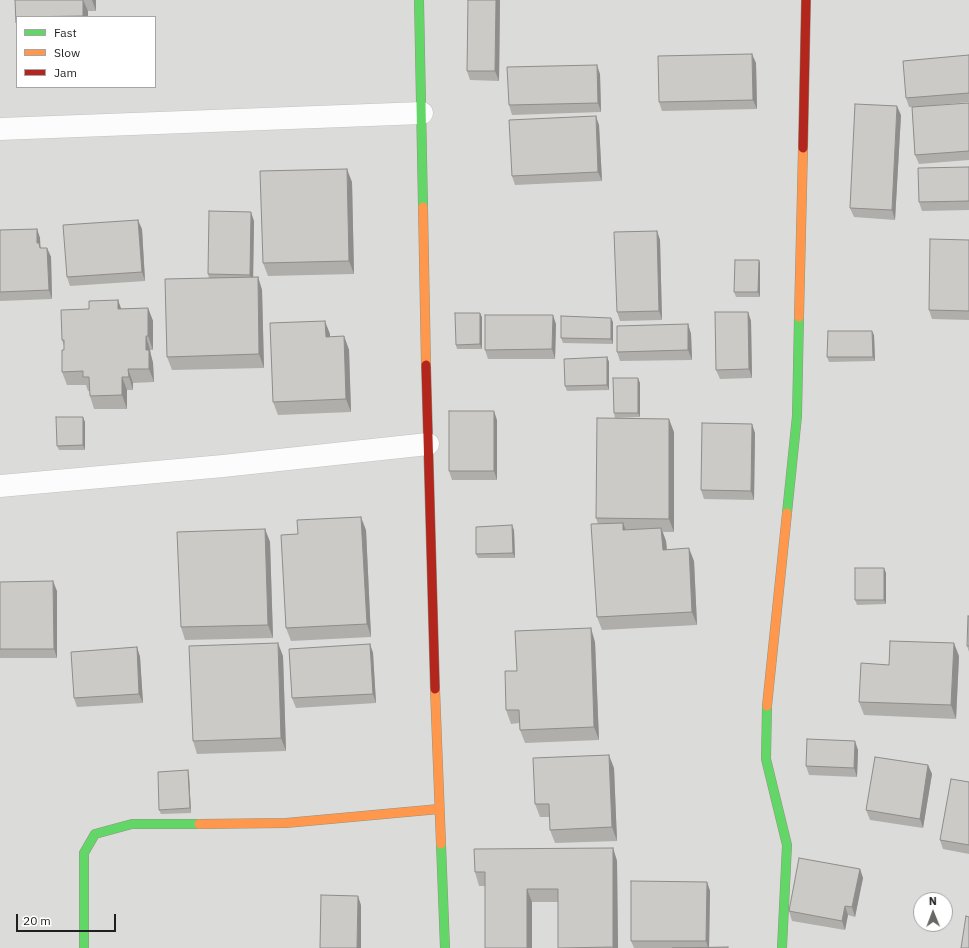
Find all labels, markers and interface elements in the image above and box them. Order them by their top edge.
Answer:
legend [16,16,156,88]
text: Fast [54,25,77,40]
text: Slow [54,45,80,60]
text: Jam [54,65,77,80]
north arrow [913,892,953,932]
text: N [929,894,937,908]
scale bar [18,906,118,932]
text: 20 m [23,913,51,928]

